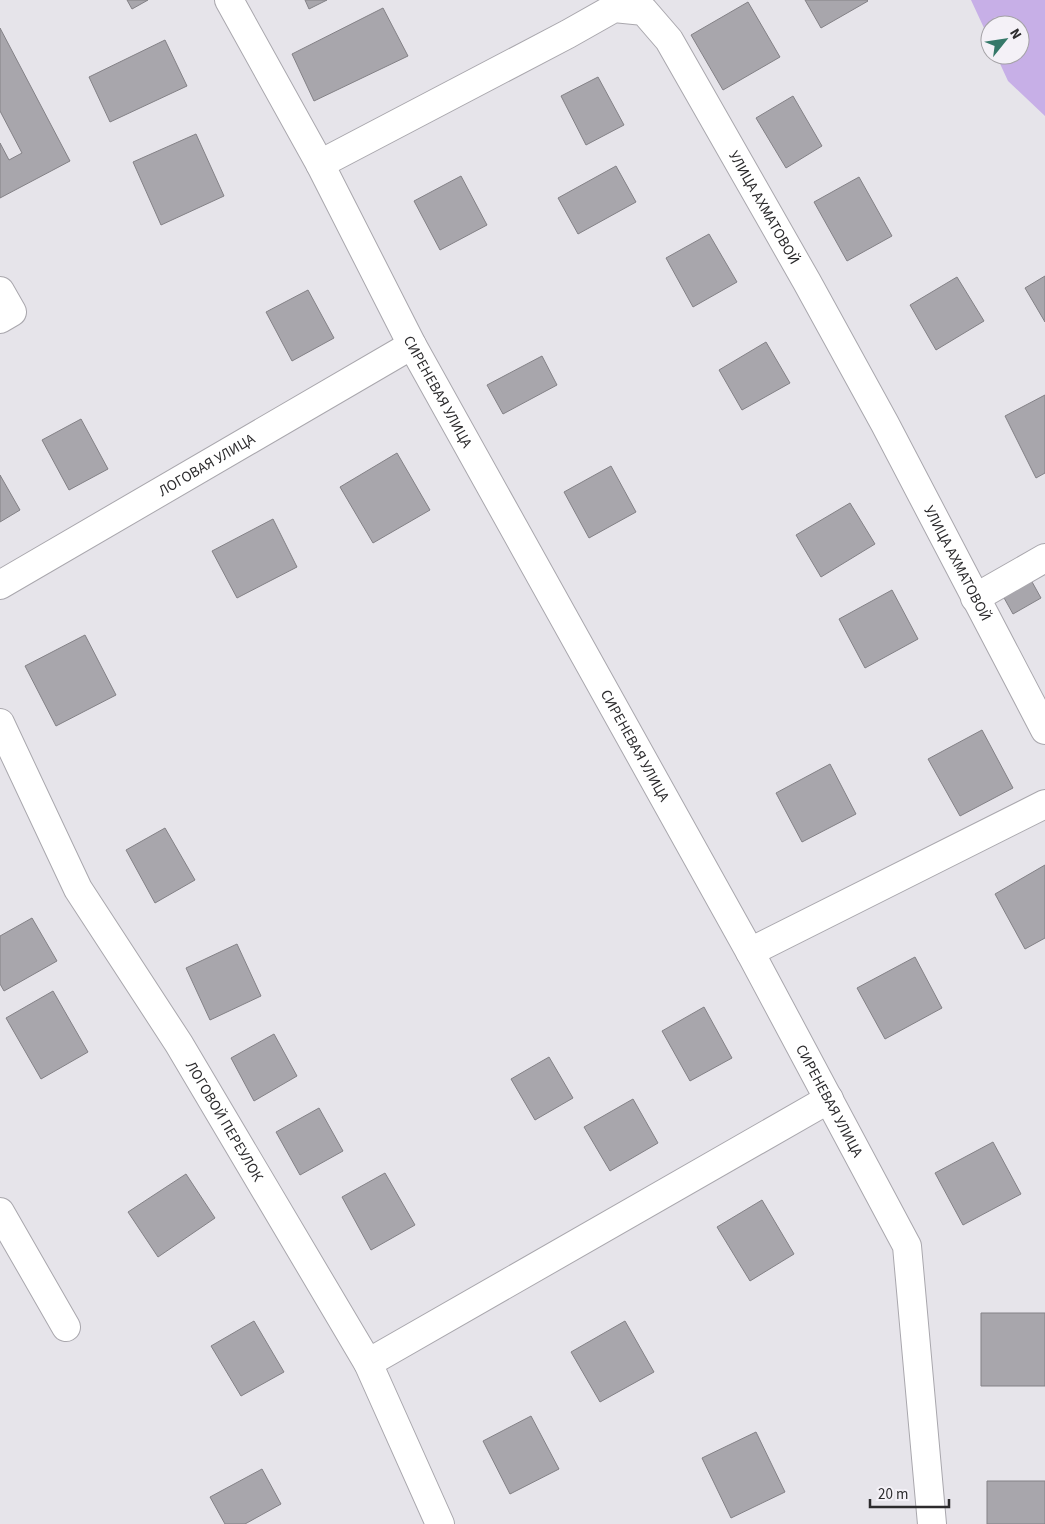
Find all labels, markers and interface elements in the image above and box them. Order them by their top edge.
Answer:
north arrow [980,15,1030,65]
text: N [1004,25,1026,43]
street label: УЛИЦА АХМАТОВОЙ [723,147,805,268]
street label: СИРЕНЕВАЯ УЛИЦА [398,332,478,452]
street label: ЛОГОВАЯ УЛИЦА [154,428,260,502]
street label: УЛИЦА АХМАТОВОЙ [919,502,996,625]
street label: СИРЕНЕВАЯ УЛИЦА [595,686,675,806]
street label: СИРЕНЕВАЯ УЛИЦА [790,1041,868,1162]
street label: ЛОГОВОЙ ПЕРЕУЛОК [180,1057,268,1186]
scale bar [870,1476,949,1508]
text: 20 m [878,1484,908,1505]

